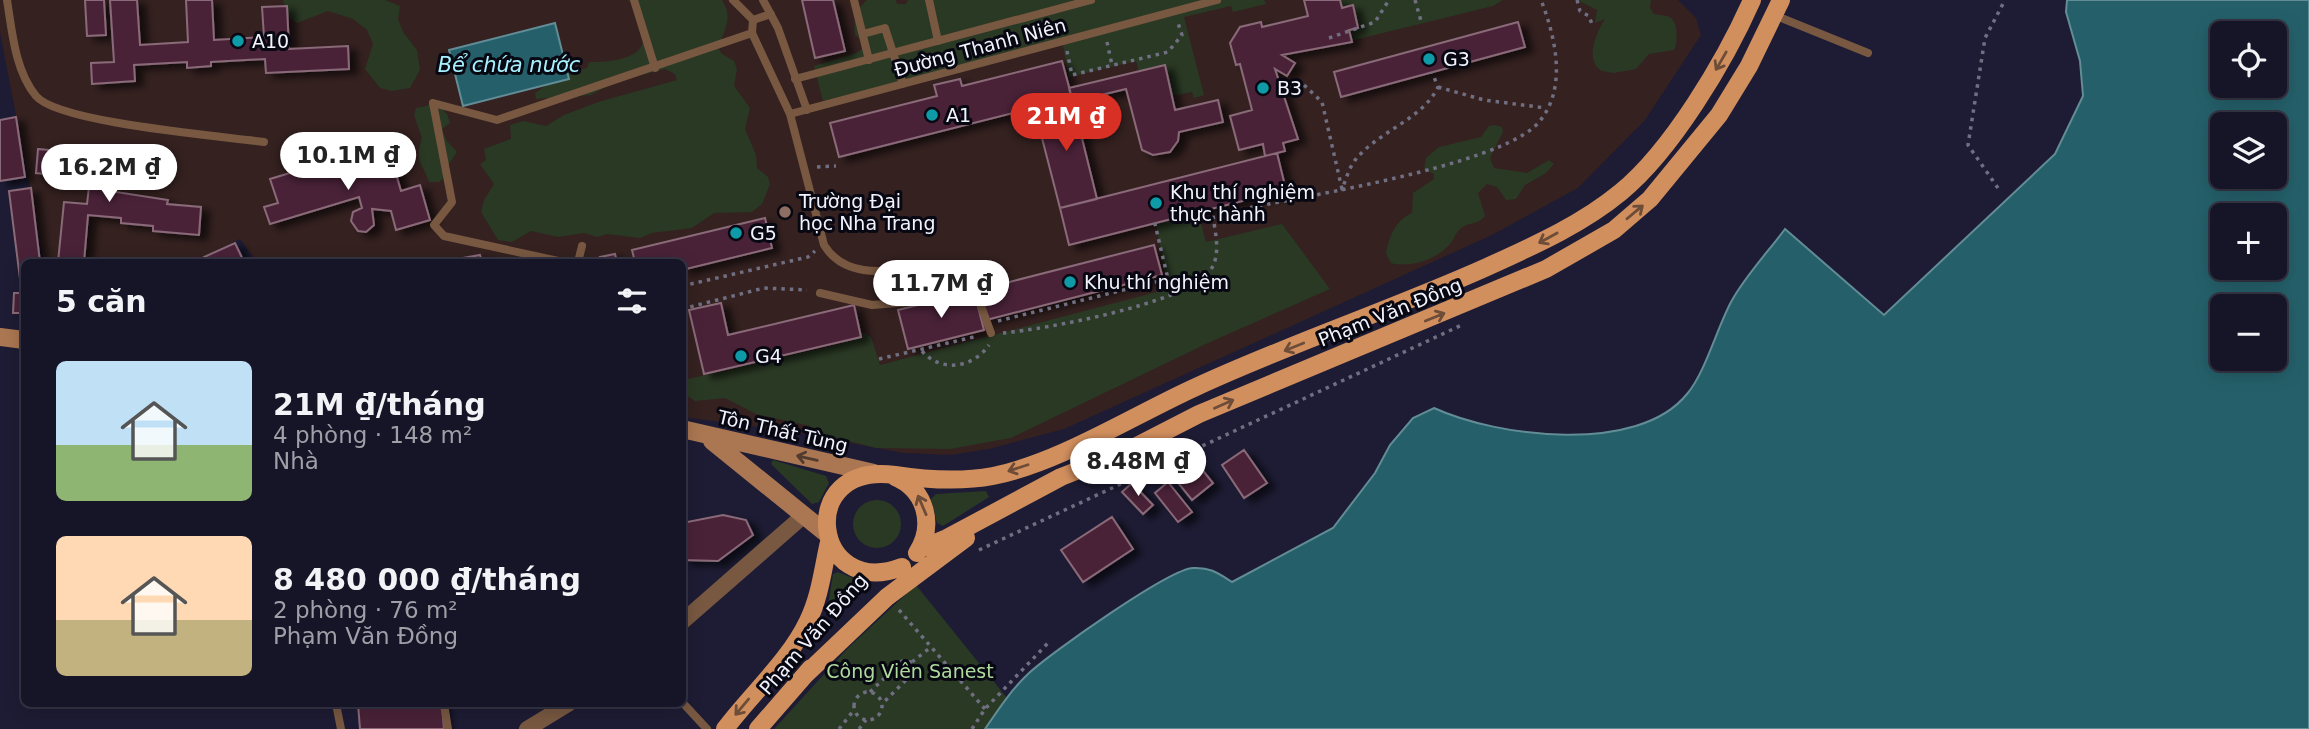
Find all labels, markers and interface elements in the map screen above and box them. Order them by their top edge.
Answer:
street label: Đường Thanh Niên [892,13,1068,81]
map controls [2210,21,2287,371]
button: locate [2210,21,2287,98]
place label: A10 [252,30,289,52]
marker: A10 [230,33,246,49]
place label: G3 [1443,48,1470,70]
one-way arrow [1713,50,1727,70]
marker: G3 [1421,51,1437,67]
water label: Bể chứa nước [438,53,581,77]
place label: B3 [1277,77,1302,99]
marker: B3 [1255,80,1271,96]
pin: 21M ₫ [1017,94,1115,153]
text: 21M ₫ [1027,103,1105,129]
place label: A1 [946,104,971,126]
marker: A1 [924,107,940,123]
button: layers [2210,112,2287,189]
pin: 10.1M ₫ [283,132,413,192]
text: 10.1M ₫ [296,142,400,168]
pin: 16.2M ₫ [44,144,174,204]
text: 16.2M ₫ [57,154,161,180]
place label: Khu thí nghiệm thực hành [1170,181,1315,225]
place label: Trường Đại học Nha Trang [798,190,935,234]
marker: Khu thí nghiệm thực hành [1148,195,1164,211]
button: + [2210,203,2287,280]
marker: Trường Đại học Nha Trang [777,204,793,220]
one-way arrow [1626,204,1644,220]
place label: G5 [750,222,777,244]
marker: G5 [728,225,744,241]
one-way arrow [1538,232,1559,245]
pin: 11.7M ₫ [876,260,1006,320]
text: 11.7M ₫ [889,270,993,296]
place label: Khu thí nghiệm [1084,271,1229,293]
street label: Phạm Văn Đồng [1315,273,1465,351]
marker: Khu thí nghiệm [1062,274,1078,290]
icon: filters [613,282,651,320]
text: 5 căn [56,284,147,319]
button: − [2210,294,2287,371]
one-way arrow [1423,309,1445,322]
one-way arrow [1283,341,1305,354]
place label: G4 [755,345,782,367]
marker: G4 [733,348,749,364]
text: 21M ₫/tháng [273,387,486,422]
icon: home [112,389,196,473]
one-way arrow [1213,396,1235,409]
street label: Tôn Thất Tùng [715,405,850,457]
text: 4 phòng · 148 m² [273,422,472,448]
pin: 8.48M ₫ [1073,438,1203,498]
text: Nhà [273,448,319,474]
text: 8.48M ₫ [1086,448,1190,474]
one-way arrow [796,451,819,465]
one-way arrow [1008,463,1030,475]
one-way arrow [914,495,927,516]
text: 8 480 000 ₫/tháng [273,562,581,597]
icon: home [112,564,196,648]
street label: Phạm Văn Đồng [755,569,871,699]
text: 2 phòng · 76 m² [273,597,458,623]
text: Phạm Văn Đồng [273,623,458,649]
park label: Công Viên Sanest [826,660,994,682]
one-way arrow [734,698,750,716]

